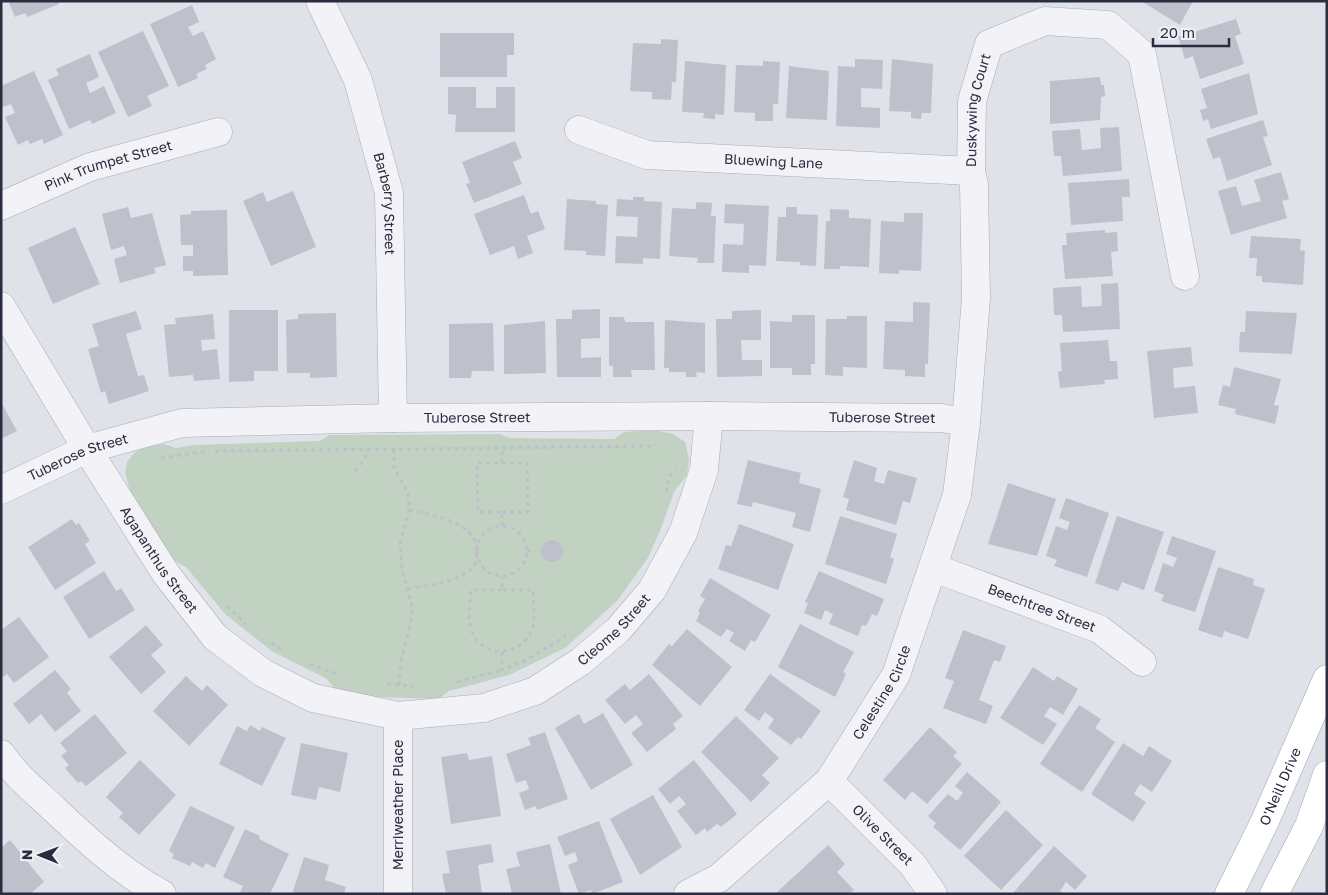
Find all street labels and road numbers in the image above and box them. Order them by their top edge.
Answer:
street label: Duskywing Court [962,51,994,167]
street label: Pink Trumpet Street [41,136,174,194]
street label: Barberry Street [370,150,399,255]
street label: Bluewing Lane [724,150,823,172]
street label: Tuberose Street [424,408,531,426]
street label: Tuberose Street [829,408,936,426]
street label: Tuberose Street [25,429,130,484]
street label: Agapanthus Street [117,503,202,616]
street label: Beechtree Street [986,580,1098,635]
street label: Cleome Street [573,590,653,669]
street label: Celestine Circle [848,643,914,743]
street label: Merriweather Place [389,740,406,870]
street label: O'Neill Drive [1255,745,1304,828]
street label: Olive Street [849,800,917,868]

